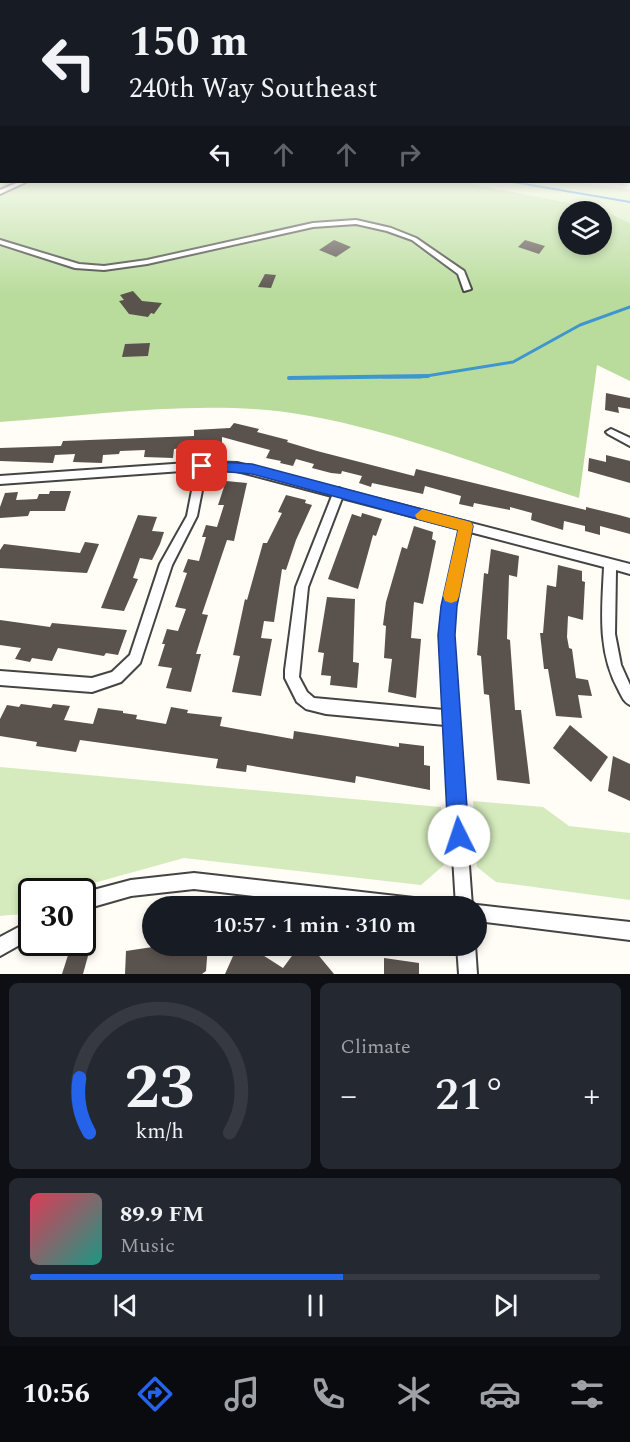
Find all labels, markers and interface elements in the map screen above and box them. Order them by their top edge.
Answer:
text: 150 m [129,11,248,74]
icon: left [30,24,108,102]
text: 240th Way Southeast [129,68,377,110]
icon: left [204,138,237,171]
icon: ahead [267,138,300,171]
icon: ahead [330,138,363,171]
icon: right [393,138,426,171]
map controls [558,201,612,255]
button: layers [558,201,612,255]
pin [176,440,227,491]
icon: arrive [185,449,218,482]
position arrow [427,804,491,868]
speed limit sign: 30 [18,878,96,956]
text: 10:57 · 1 min · 310 m [213,909,416,942]
text: Climate [341,1032,411,1062]
text: 23 [125,1041,195,1136]
text: 21° [435,1061,506,1130]
text: − [341,1071,357,1121]
text: + [584,1071,600,1121]
text: km/h [136,1115,184,1148]
text: 89.9 FM [120,1198,204,1231]
text: Music [120,1231,175,1261]
icon: previous [109,1289,142,1322]
icon: pause [299,1289,332,1322]
icon: next [489,1289,522,1322]
text: 10:56 [22,1373,90,1415]
icon: directions [134,1373,176,1415]
icon: music [221,1373,263,1415]
icon: phone [307,1373,349,1415]
icon: climate [393,1373,435,1415]
icon: car [479,1373,521,1415]
icon: filters [566,1373,608,1415]

